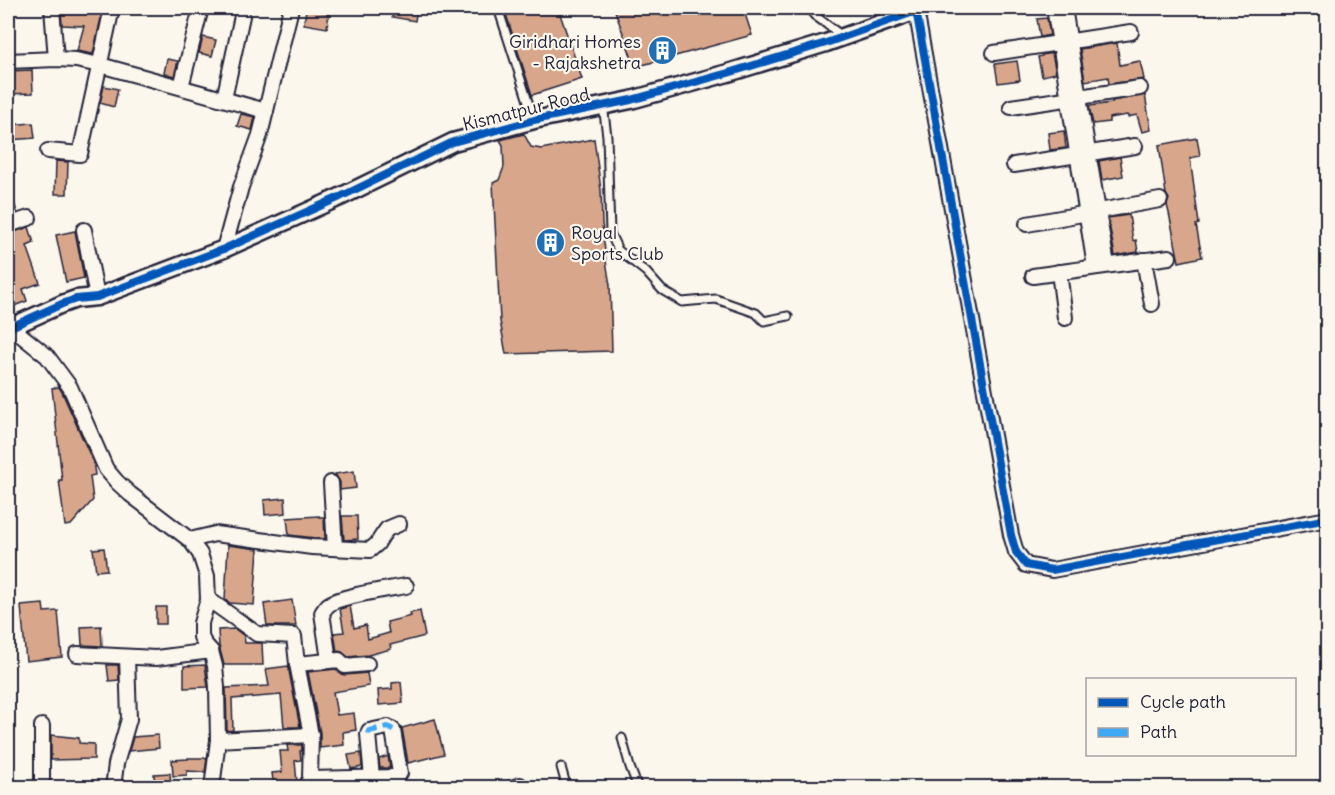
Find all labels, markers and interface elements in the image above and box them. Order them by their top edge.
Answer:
place label: Giridhari Homes - Rajakshetra [509,30,641,74]
building icon: Giridhari Homes - Rajakshetra [646,35,678,67]
street label: Kismatpur Road [460,82,592,136]
place label: Royal Sports Club [571,221,664,265]
building icon: Royal Sports Club [534,226,566,258]
legend [1086,678,1296,756]
text: Cycle path [1140,690,1226,713]
text: Path [1140,720,1177,743]

